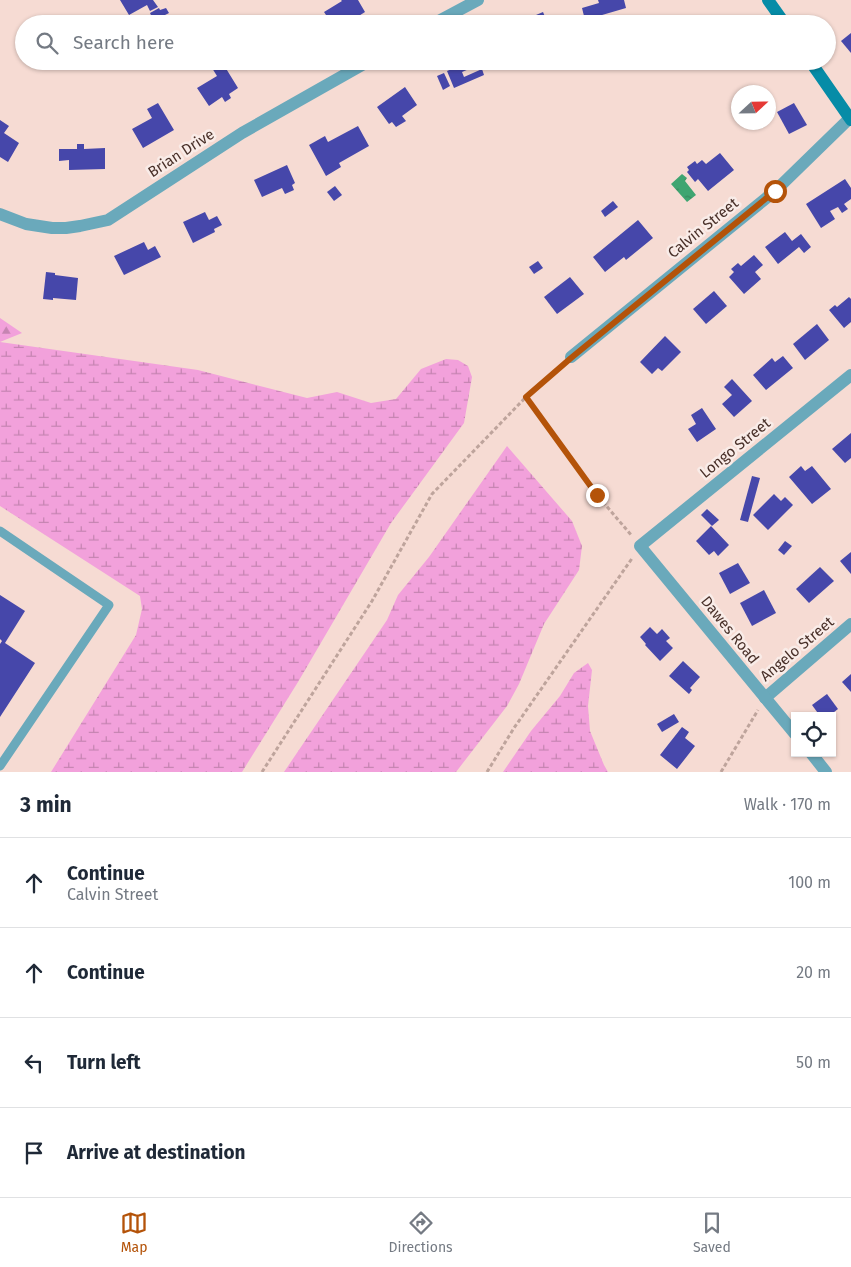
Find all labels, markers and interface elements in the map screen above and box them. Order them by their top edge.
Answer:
search box [15,15,836,70]
icon: search [33,29,61,57]
text: Search here [73,31,174,54]
north arrow [731,85,776,130]
street label: Brian Drive [145,125,217,181]
route start [764,180,787,203]
street label: Calvin Street [664,194,742,262]
street label: Longo Street [696,414,774,482]
route end [586,484,609,507]
street label: Dawes Road [697,592,763,668]
street label: Angelo Street [756,613,838,685]
map controls [791,712,836,757]
button: locate [791,712,836,757]
text: 3 min [20,792,72,818]
text: Walk · 170 m [744,795,831,814]
text: Continue [67,862,145,885]
icon: ahead [20,869,48,897]
text: 100 m [788,873,831,892]
text: Calvin Street [67,885,158,904]
icon: ahead [20,959,48,987]
text: Continue [67,961,145,984]
text: 20 m [796,963,831,982]
icon: left [20,1049,48,1077]
text: Turn left [67,1051,141,1074]
text: 50 m [796,1053,831,1072]
icon: arrive [20,1139,48,1167]
text: Arrive at destination [67,1141,246,1164]
tab: Map [120,1209,148,1256]
tab: Directions [388,1209,453,1256]
tab: Saved [693,1209,731,1256]

